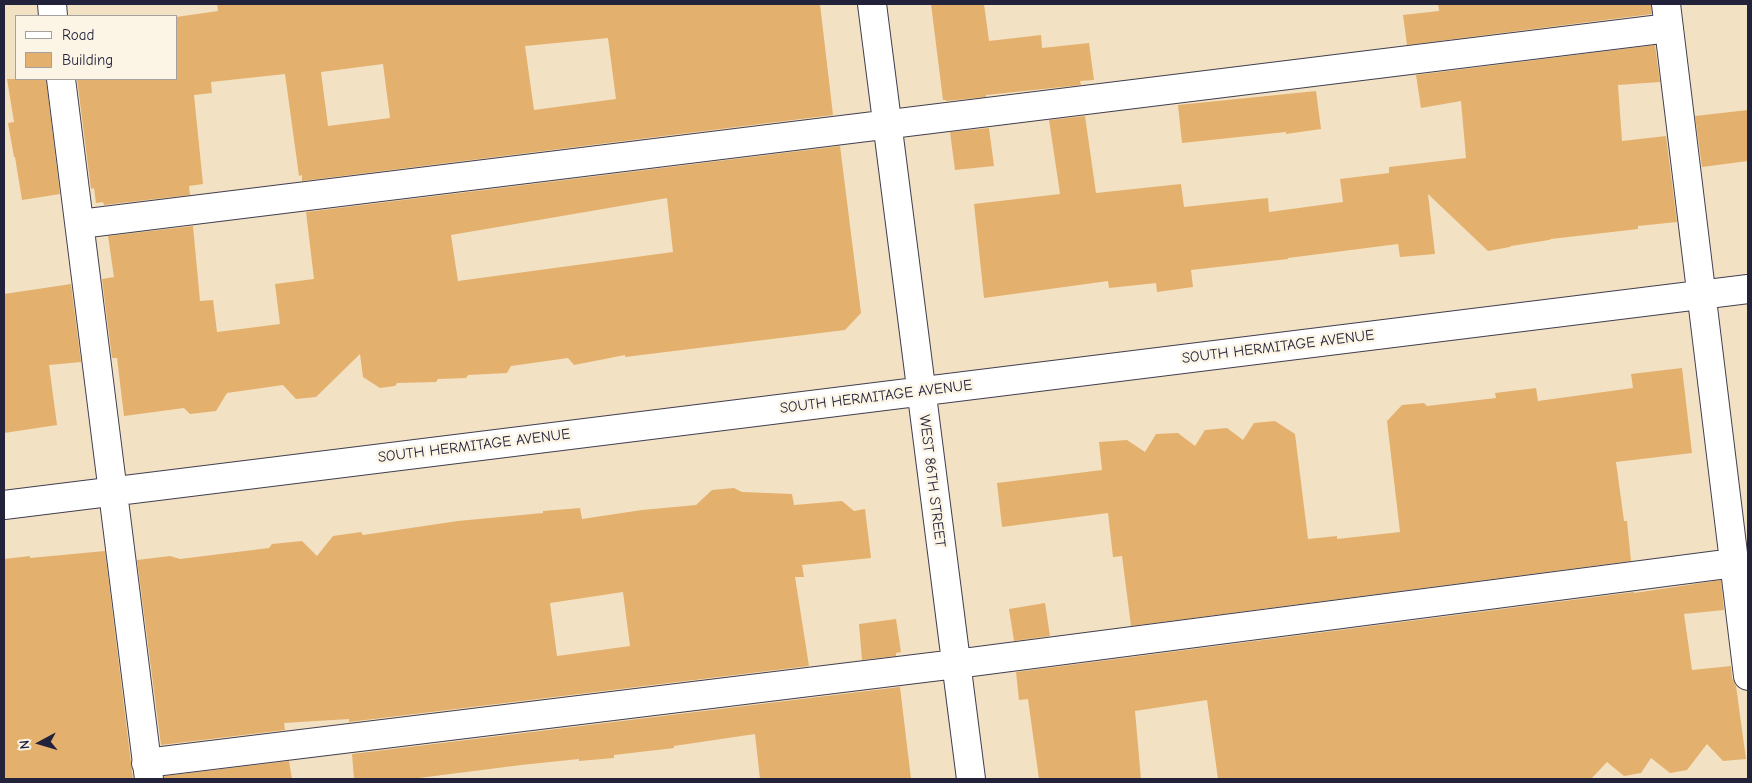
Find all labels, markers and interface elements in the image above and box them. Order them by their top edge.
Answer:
legend [15,15,178,80]
text: Road [62,26,94,44]
text: Building [62,51,113,69]
street label: SOUTH HERMITAGE AVENUE [1181,326,1375,368]
street label: SOUTH HERMITAGE AVENUE [779,376,973,418]
street label: WEST 86TH STREET [915,414,949,548]
street label: SOUTH HERMITAGE AVENUE [377,425,571,467]
north arrow [15,718,65,768]
text: N [16,739,34,750]

